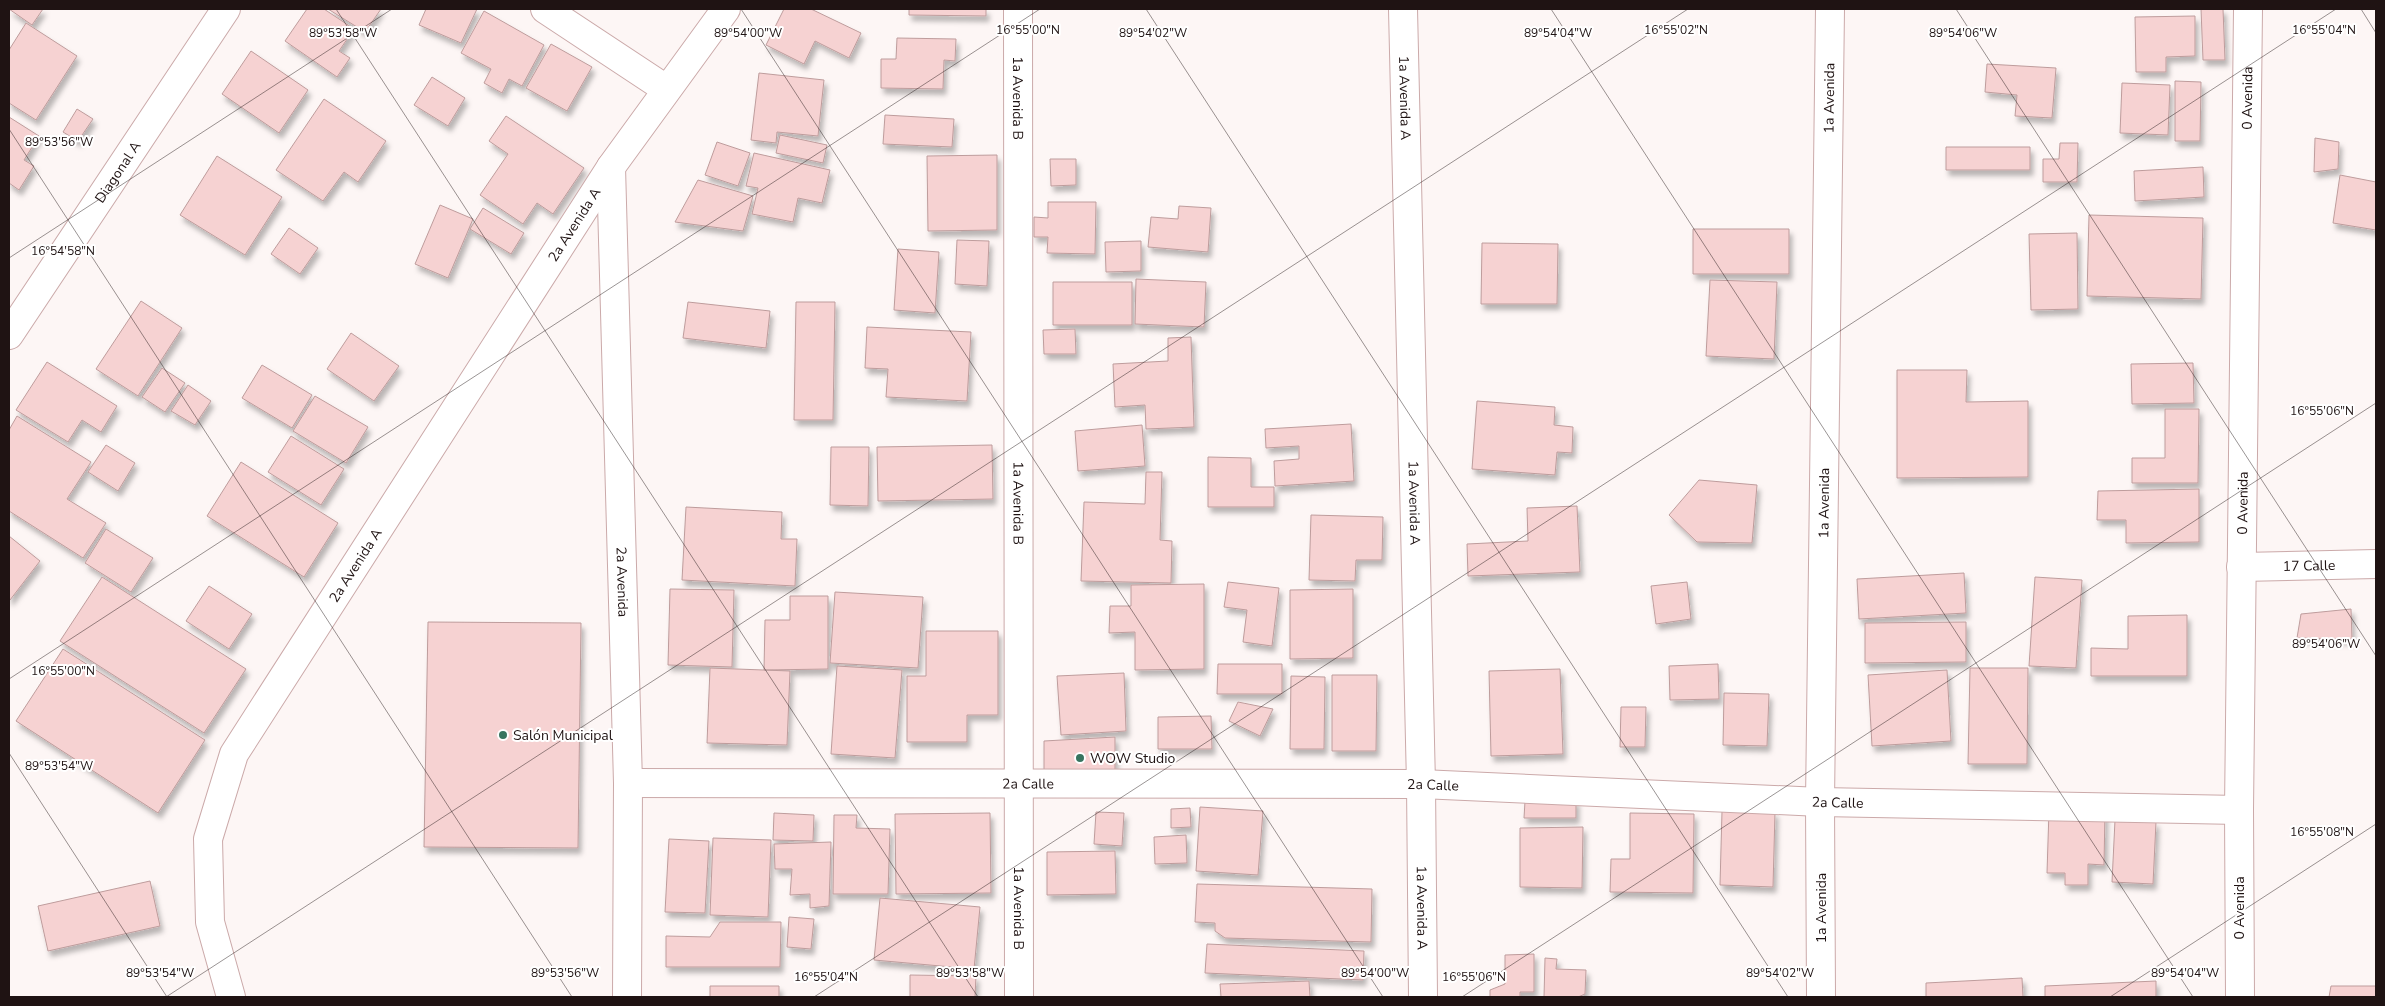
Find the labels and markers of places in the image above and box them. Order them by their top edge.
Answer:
place label: Salón Municipal [513,726,614,745]
marker: Salón Municipal [497,729,509,741]
place label: WOW Studio [1090,749,1175,768]
marker: WOW Studio [1074,752,1086,764]

